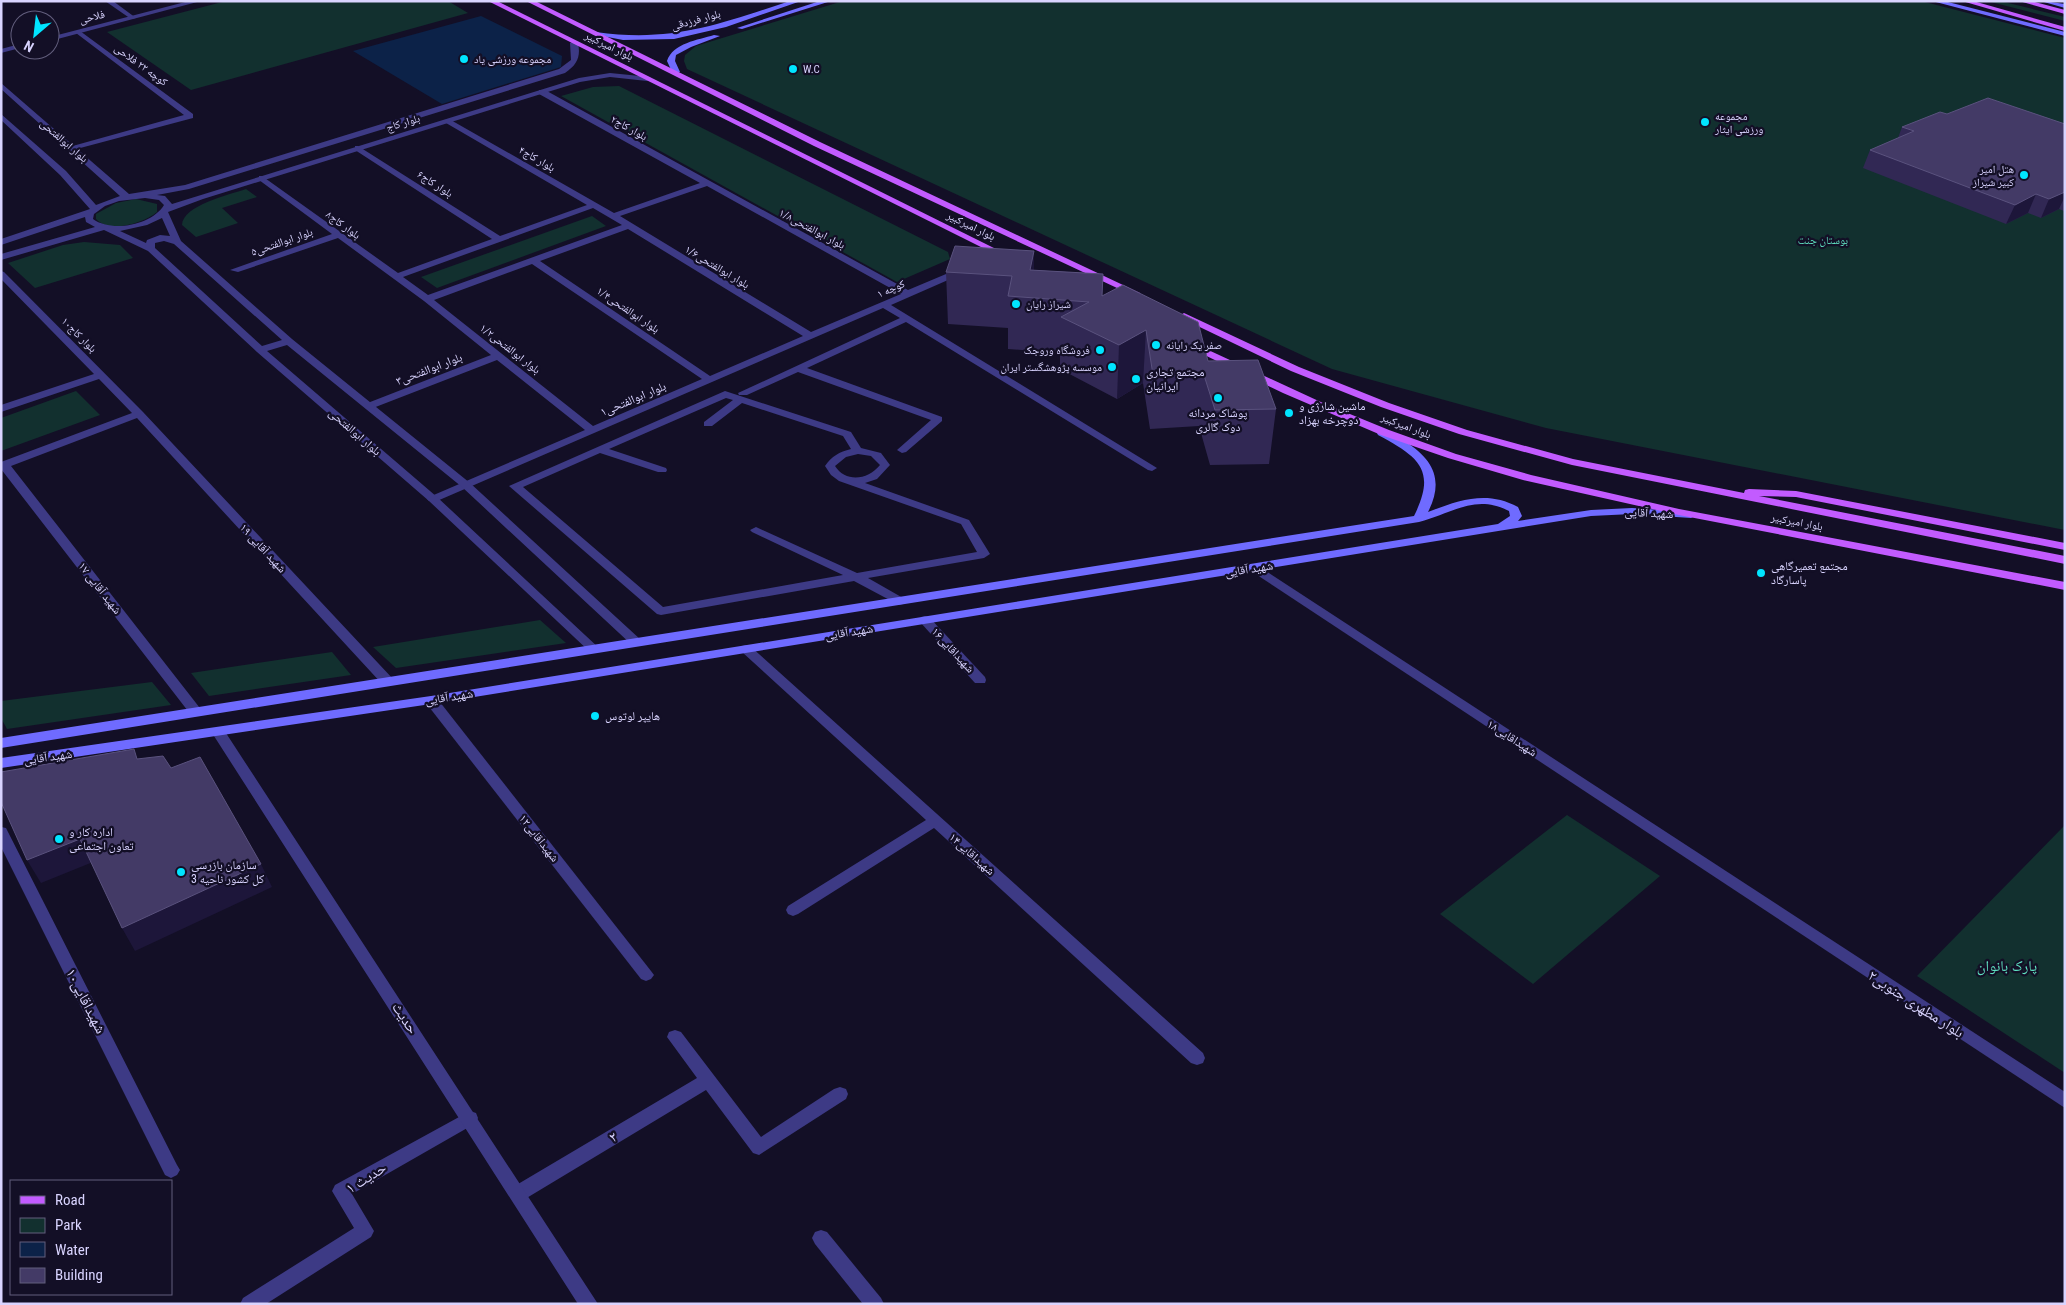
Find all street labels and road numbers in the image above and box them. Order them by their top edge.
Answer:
street label: فلاحی [78,7,106,26]
street label: بلوار فرزدقی [670,7,722,33]
street label: بلوار امیرکبیر [582,28,635,63]
street label: کوچه ۲۲ فلاحی [112,41,170,89]
street label: بلوار کاج [385,112,421,134]
street label: بلوار کاج۲ [609,113,649,143]
street label: بلوار ابوالفتحی [37,117,91,165]
street label: بلوار کاج۴ [517,143,557,175]
street label: بلوار کاج۶ [415,168,455,200]
street label: بلوار ابوالفتحی۱/۸ [777,206,847,252]
street label: بلوار کاج۸ [323,208,363,242]
street label: بلوار امیرکبیر [944,208,997,243]
street label: ۵بلوار ابوالفتحی [250,225,314,259]
street label: بلوار ابوالفتحی۱/۶ [682,243,752,291]
street label: کوچه ۱ [875,277,907,301]
street label: بلوار ابوالفتحی۱/۴ [594,284,662,336]
street label: بلوار کاج۱۰ [59,315,99,355]
street label: بلوار ابوالفتحی۱/۲ [477,321,543,377]
street label: ۳بلوار ابوالفتحی [394,350,464,388]
street label: بلوار ابوالفتحی۱ [598,379,668,419]
street label: بلوار ابوالفتحی [326,406,384,459]
street label: بلوار امیرکبیر [1378,410,1433,441]
street label: شهید آقایی [1624,505,1674,521]
street label: بلوار امیرکبیر [1769,510,1824,533]
street label: شهید آقایی ۱۹ [237,521,289,576]
street label: شهید آقایی [1224,558,1274,580]
street label: شهید آقایی ۱۷ [75,559,125,617]
street label: شهید آقایی [824,621,874,643]
street label: شهیداقایی۱۶ [928,625,977,676]
street label: شهید آقایی [424,686,474,708]
street label: شهیداقایی۱۸ [1484,717,1540,759]
street label: شهید آقایی [23,747,73,768]
street label: شهیداقایی۱۲ [516,811,562,865]
street label: شهیداقایی۱۴ [946,830,998,878]
street label: شهیداقایی۱۰ [61,965,110,1037]
street label: بلوار مطهری جنوبی۲ [1864,966,1967,1042]
street label: حدیث [388,999,422,1038]
street label: ۲ [605,1127,621,1146]
street label: حدیث ۱ [342,1158,390,1197]

